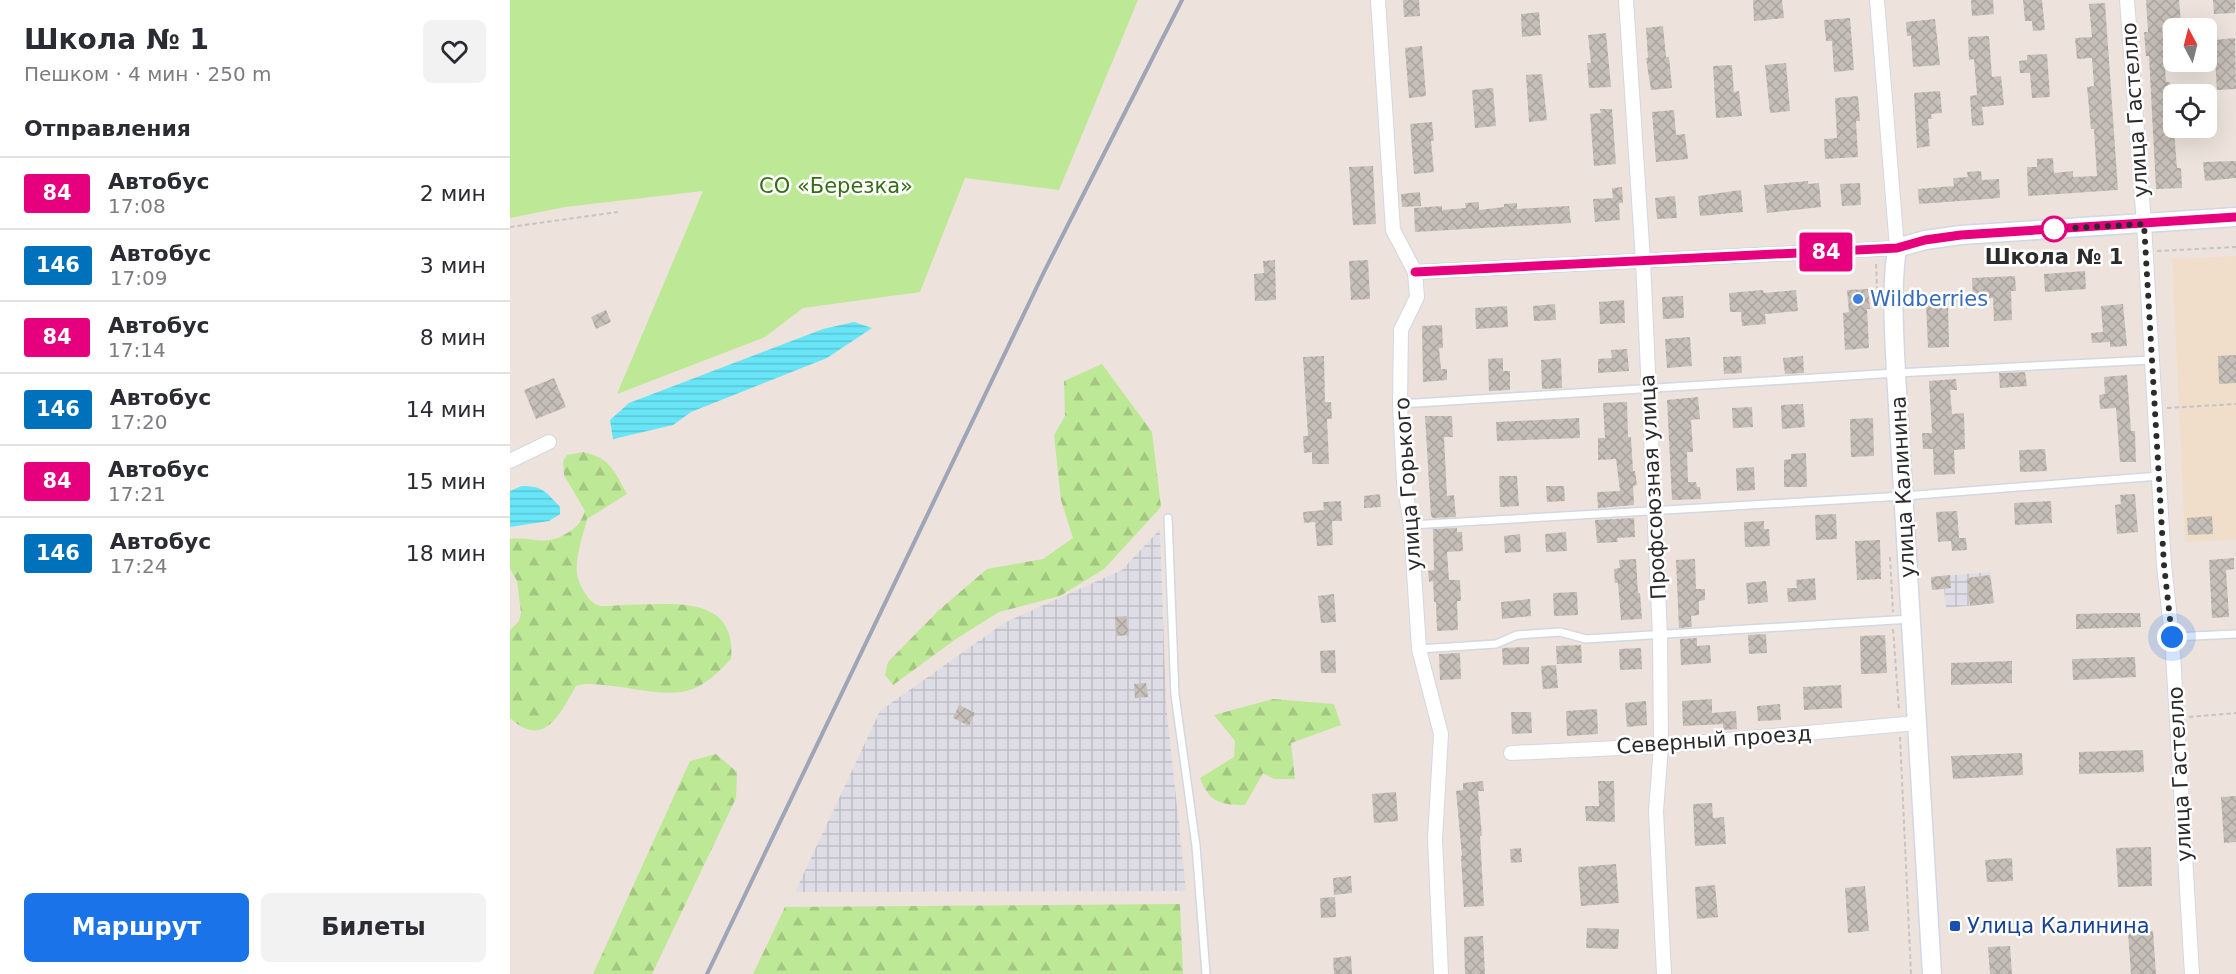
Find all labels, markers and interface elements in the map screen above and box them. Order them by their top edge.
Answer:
north arrow [2163,18,2217,72]
map controls [2163,18,2217,138]
button: heart [423,20,486,83]
street label: улица Гастелло [2117,22,2153,198]
text: Школа № 1 [24,23,209,56]
text: Пешком · 4 мин · 250 m [24,62,271,86]
button: locate [2163,84,2217,138]
text: Отправления [24,116,191,141]
text: Автобус [108,169,210,194]
park label: СО «Березка» [759,174,913,198]
text: 84 [42,181,72,205]
text: 2 мин [420,181,486,206]
text: 17:08 [108,194,166,218]
marker: Школа № 1 [2041,216,2067,242]
line badge: 84 [1799,232,1853,272]
text: 84 [1811,240,1841,264]
text: Автобус [110,241,211,266]
place label: Школа № 1 [1985,245,2123,269]
text: 146 [36,253,80,277]
text: 3 мин [420,253,486,278]
text: 17:09 [110,266,167,290]
place label: Wildberries [1870,287,1988,311]
marker: Wildberries [1851,292,1865,306]
text: Автобус [108,313,210,338]
text: 84 [42,325,72,349]
text: 8 мин [420,325,486,350]
text: 17:14 [108,338,166,362]
street label: Профсоюзная улица [1635,374,1671,600]
text: Автобус [110,385,211,410]
street label: улица Калинина [1886,395,1920,579]
street label: улица Горького [1390,396,1426,572]
text: 146 [36,397,80,421]
text: 14 мин [406,397,486,422]
text: 17:20 [110,410,167,434]
text: Автобус [108,457,210,482]
text: 84 [42,469,72,493]
text: 15 мин [406,469,486,494]
text: 17:21 [108,482,166,506]
text: Автобус [110,529,211,554]
text: 146 [36,541,80,565]
text: 18 мин [406,541,486,566]
text: 17:24 [110,554,167,578]
your location [2157,622,2187,652]
street label: улица Гастелло [2163,686,2197,862]
street label: Северный проезд [1616,721,1812,759]
button: Маршрут [24,893,249,962]
button: Билеты [261,893,486,962]
place label: Улица Калинина [1967,914,2150,938]
marker: Улица Калинина [1948,919,1962,933]

